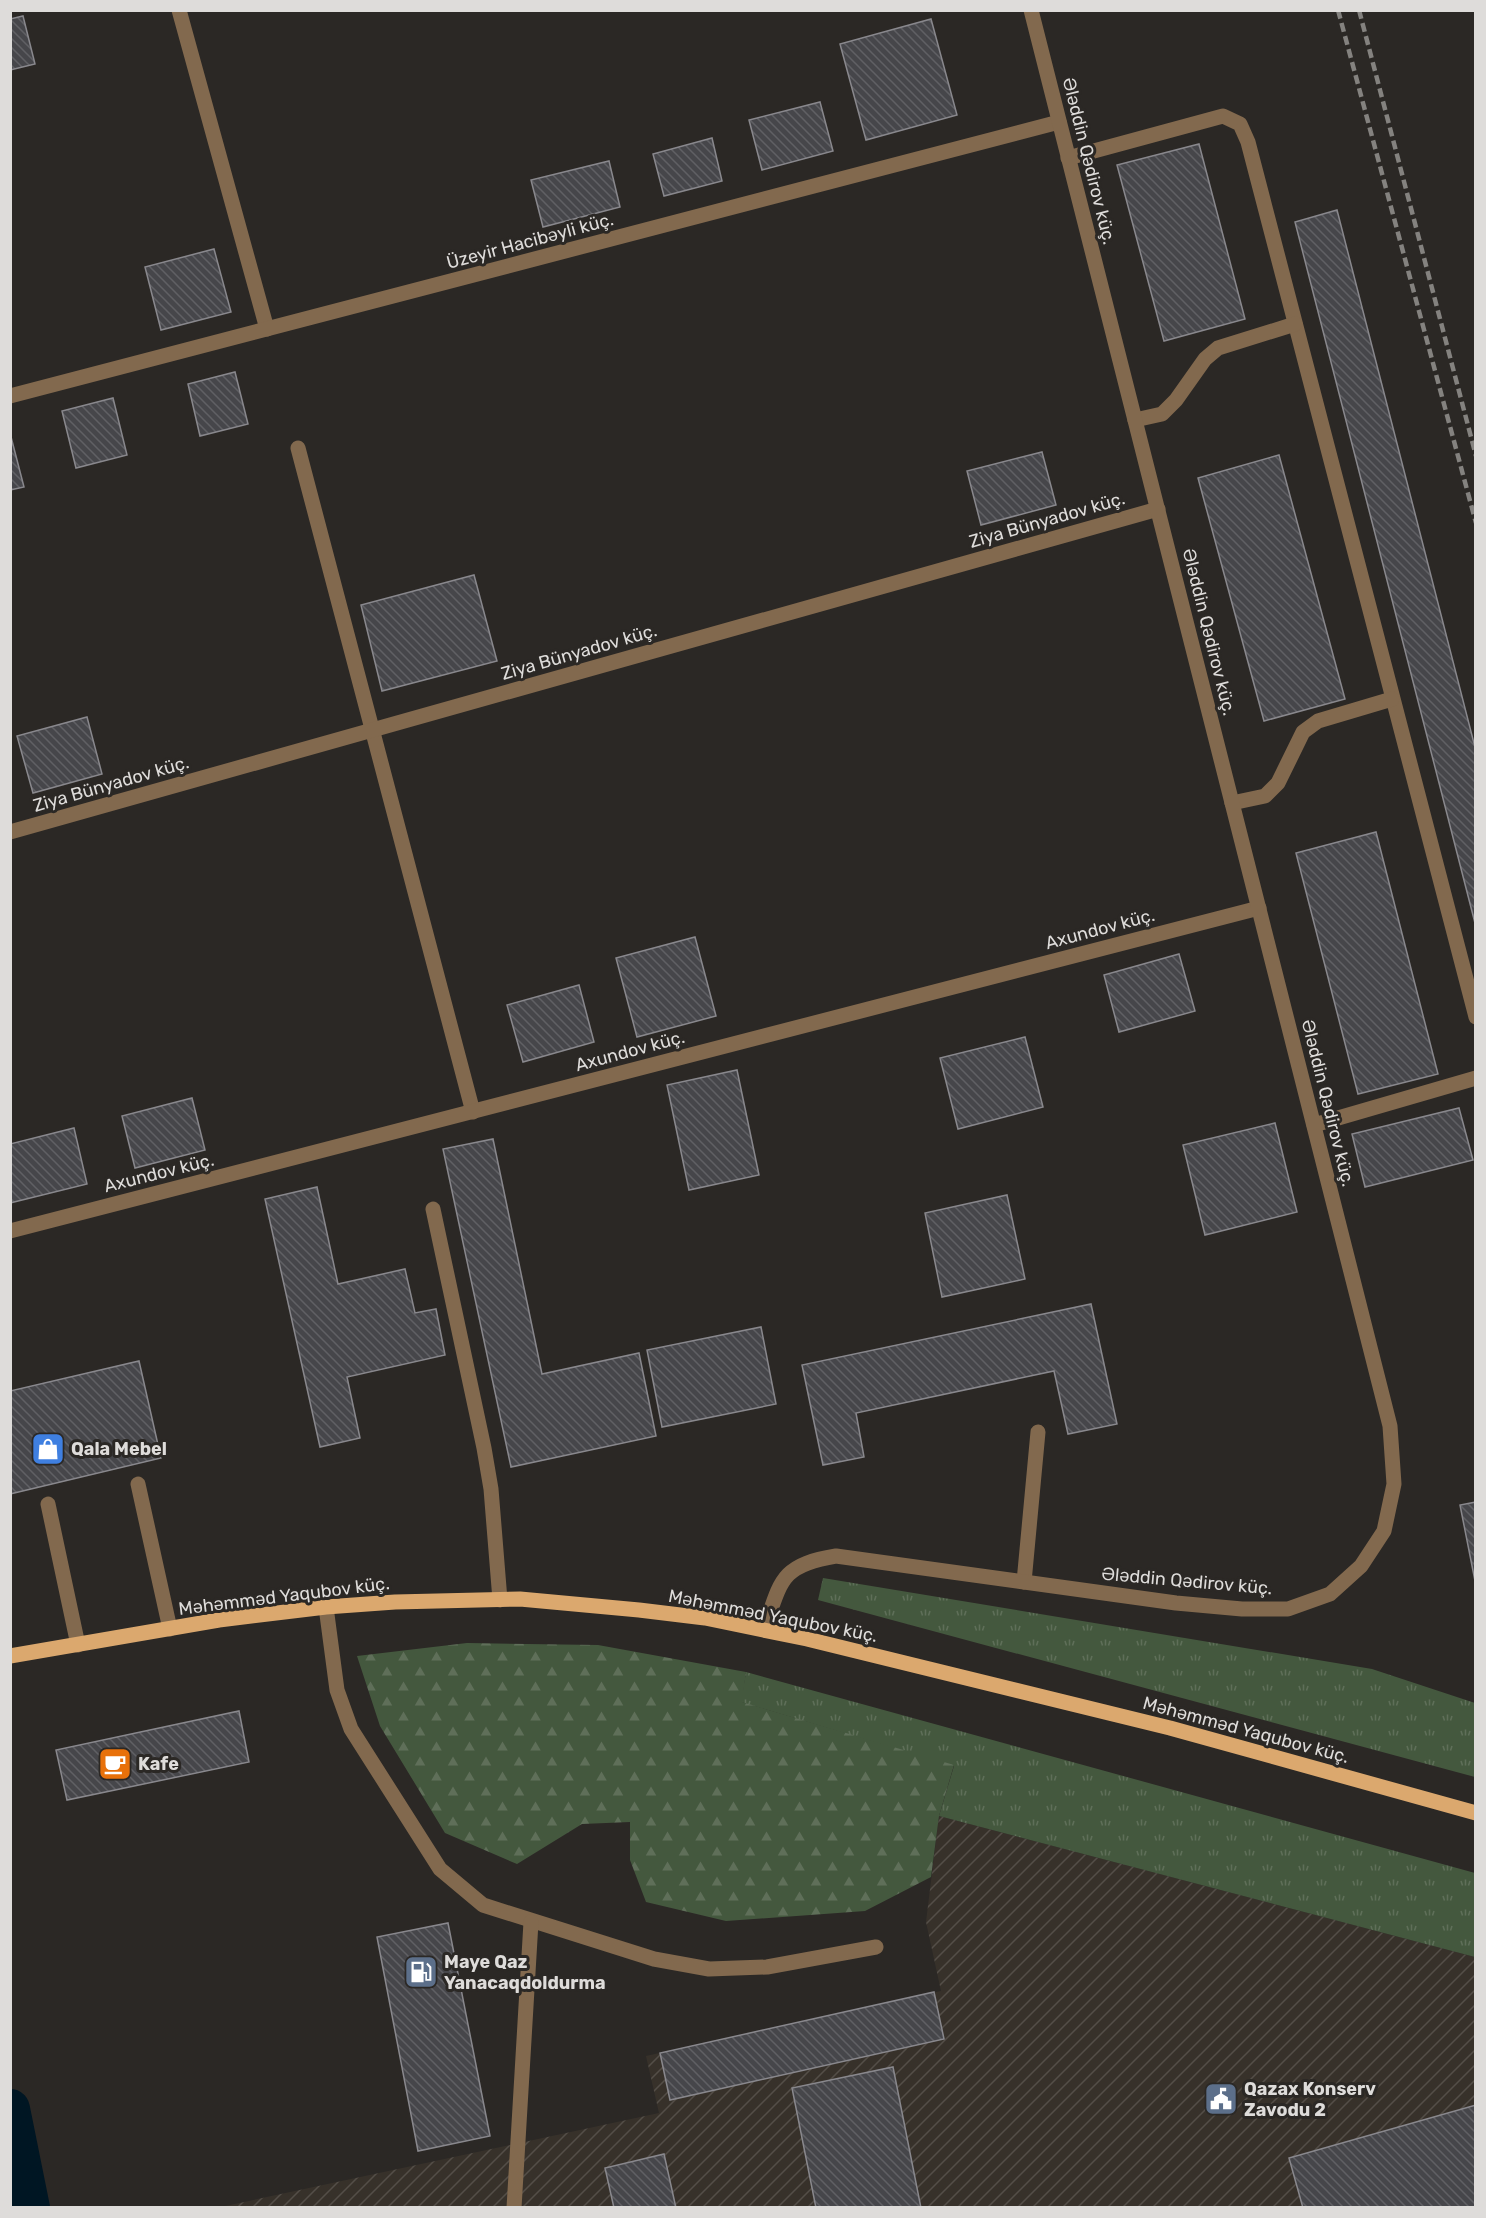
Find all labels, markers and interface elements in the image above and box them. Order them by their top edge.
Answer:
street label: Ələddin Qədirov küç. [1058,75,1120,247]
street label: Üzeyir Hacibəyli küç. [444,208,616,274]
street label: Ziya Bünyadov küç. [966,487,1128,553]
street label: Ələddin Qədirov küç. [1178,546,1240,718]
street label: Ziya Bünyadov küç. [498,619,660,685]
street label: Ziya Bünyadov küç. [30,751,192,817]
street label: Axundov küç. [1043,904,1157,954]
street label: Ələddin Qədirov küç. [1297,1017,1359,1189]
street label: Axundov küç. [573,1026,687,1076]
street label: Axundov küç. [102,1149,216,1197]
shop icon: Qala Mebel [30,1431,66,1467]
place label: Qala Mebel [71,1438,167,1460]
street label: Ələddin Qədirov küç. [1101,1563,1273,1599]
street label: Məhəmməd Yaqubov küç. [177,1572,391,1620]
street label: Məhəmməd Yaqubov küç. [667,1585,879,1647]
street label: Məhəmməd Yaqubov küç. [1141,1692,1351,1768]
cafe icon: Kafe [97,1746,133,1782]
place label: Kafe [138,1753,179,1775]
place label: Maye Qaz Yanacaqdoldurma [444,1951,606,1994]
fuel station icon: Maye Qaz Yanacaqdoldurma [403,1954,439,1990]
place label: Qazax Konserv Zavodu 2 [1244,2078,1376,2121]
public building icon: Qazax Konserv Zavodu 2 [1203,2081,1239,2117]

